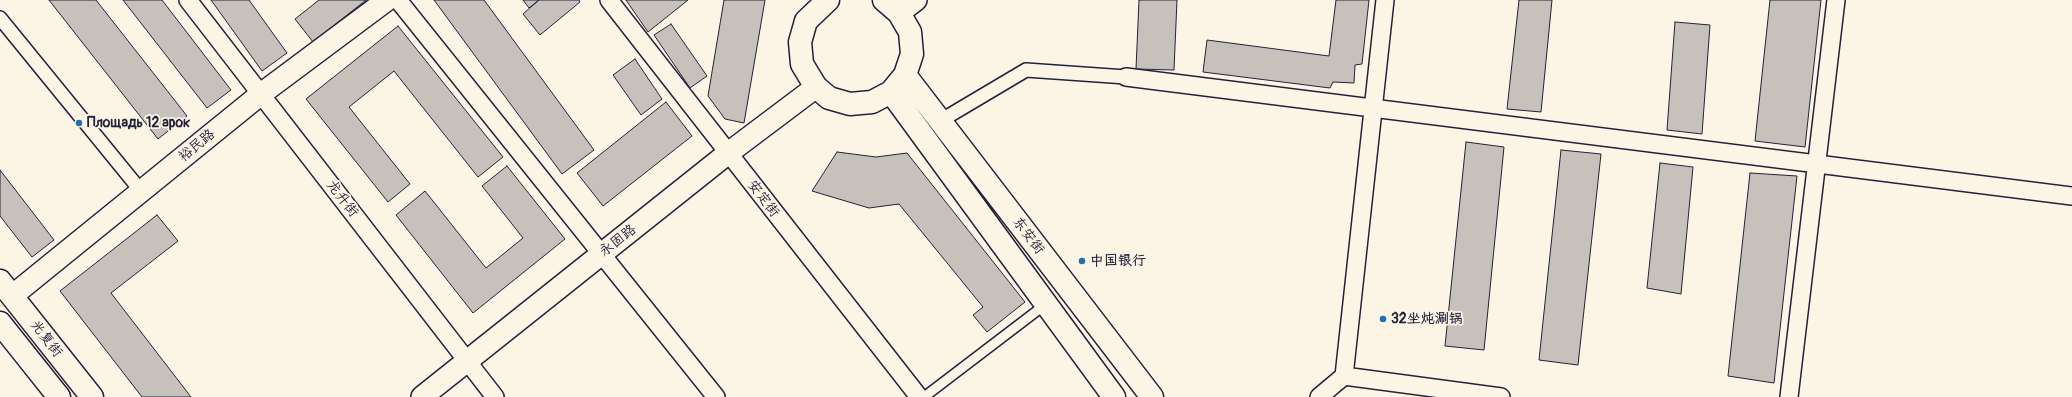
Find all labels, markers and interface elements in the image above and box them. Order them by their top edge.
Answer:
place label: Площадь 12 арок [87,115,190,131]
marker: Площадь 12 арок [74,118,84,128]
street label: 裕民路 [175,126,219,166]
street label: 龙升街 [322,177,362,221]
street label: 安定街 [743,177,783,221]
street label: 东安街 [1009,214,1047,258]
street label: 永固路 [596,221,640,261]
place label: 中国银行 [1090,253,1146,269]
marker: 中国银行 [1077,256,1087,266]
place label: 32坐炖涮锅 [1391,311,1463,327]
marker: 32坐炖涮锅 [1378,314,1388,324]
street label: 光复街 [26,317,66,361]

